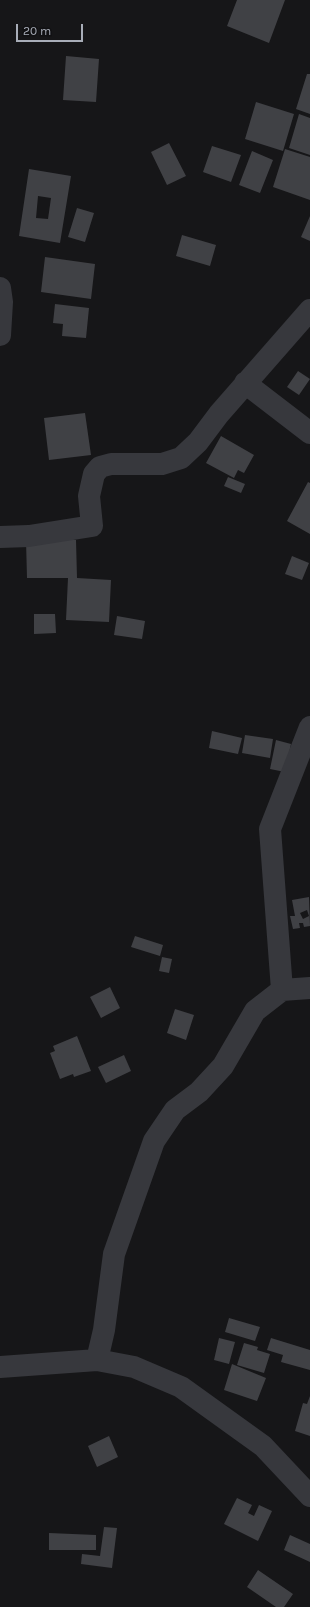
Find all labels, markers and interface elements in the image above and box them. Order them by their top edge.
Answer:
scale bar [18,16,85,42]
text: 20 m [23,24,51,38]

